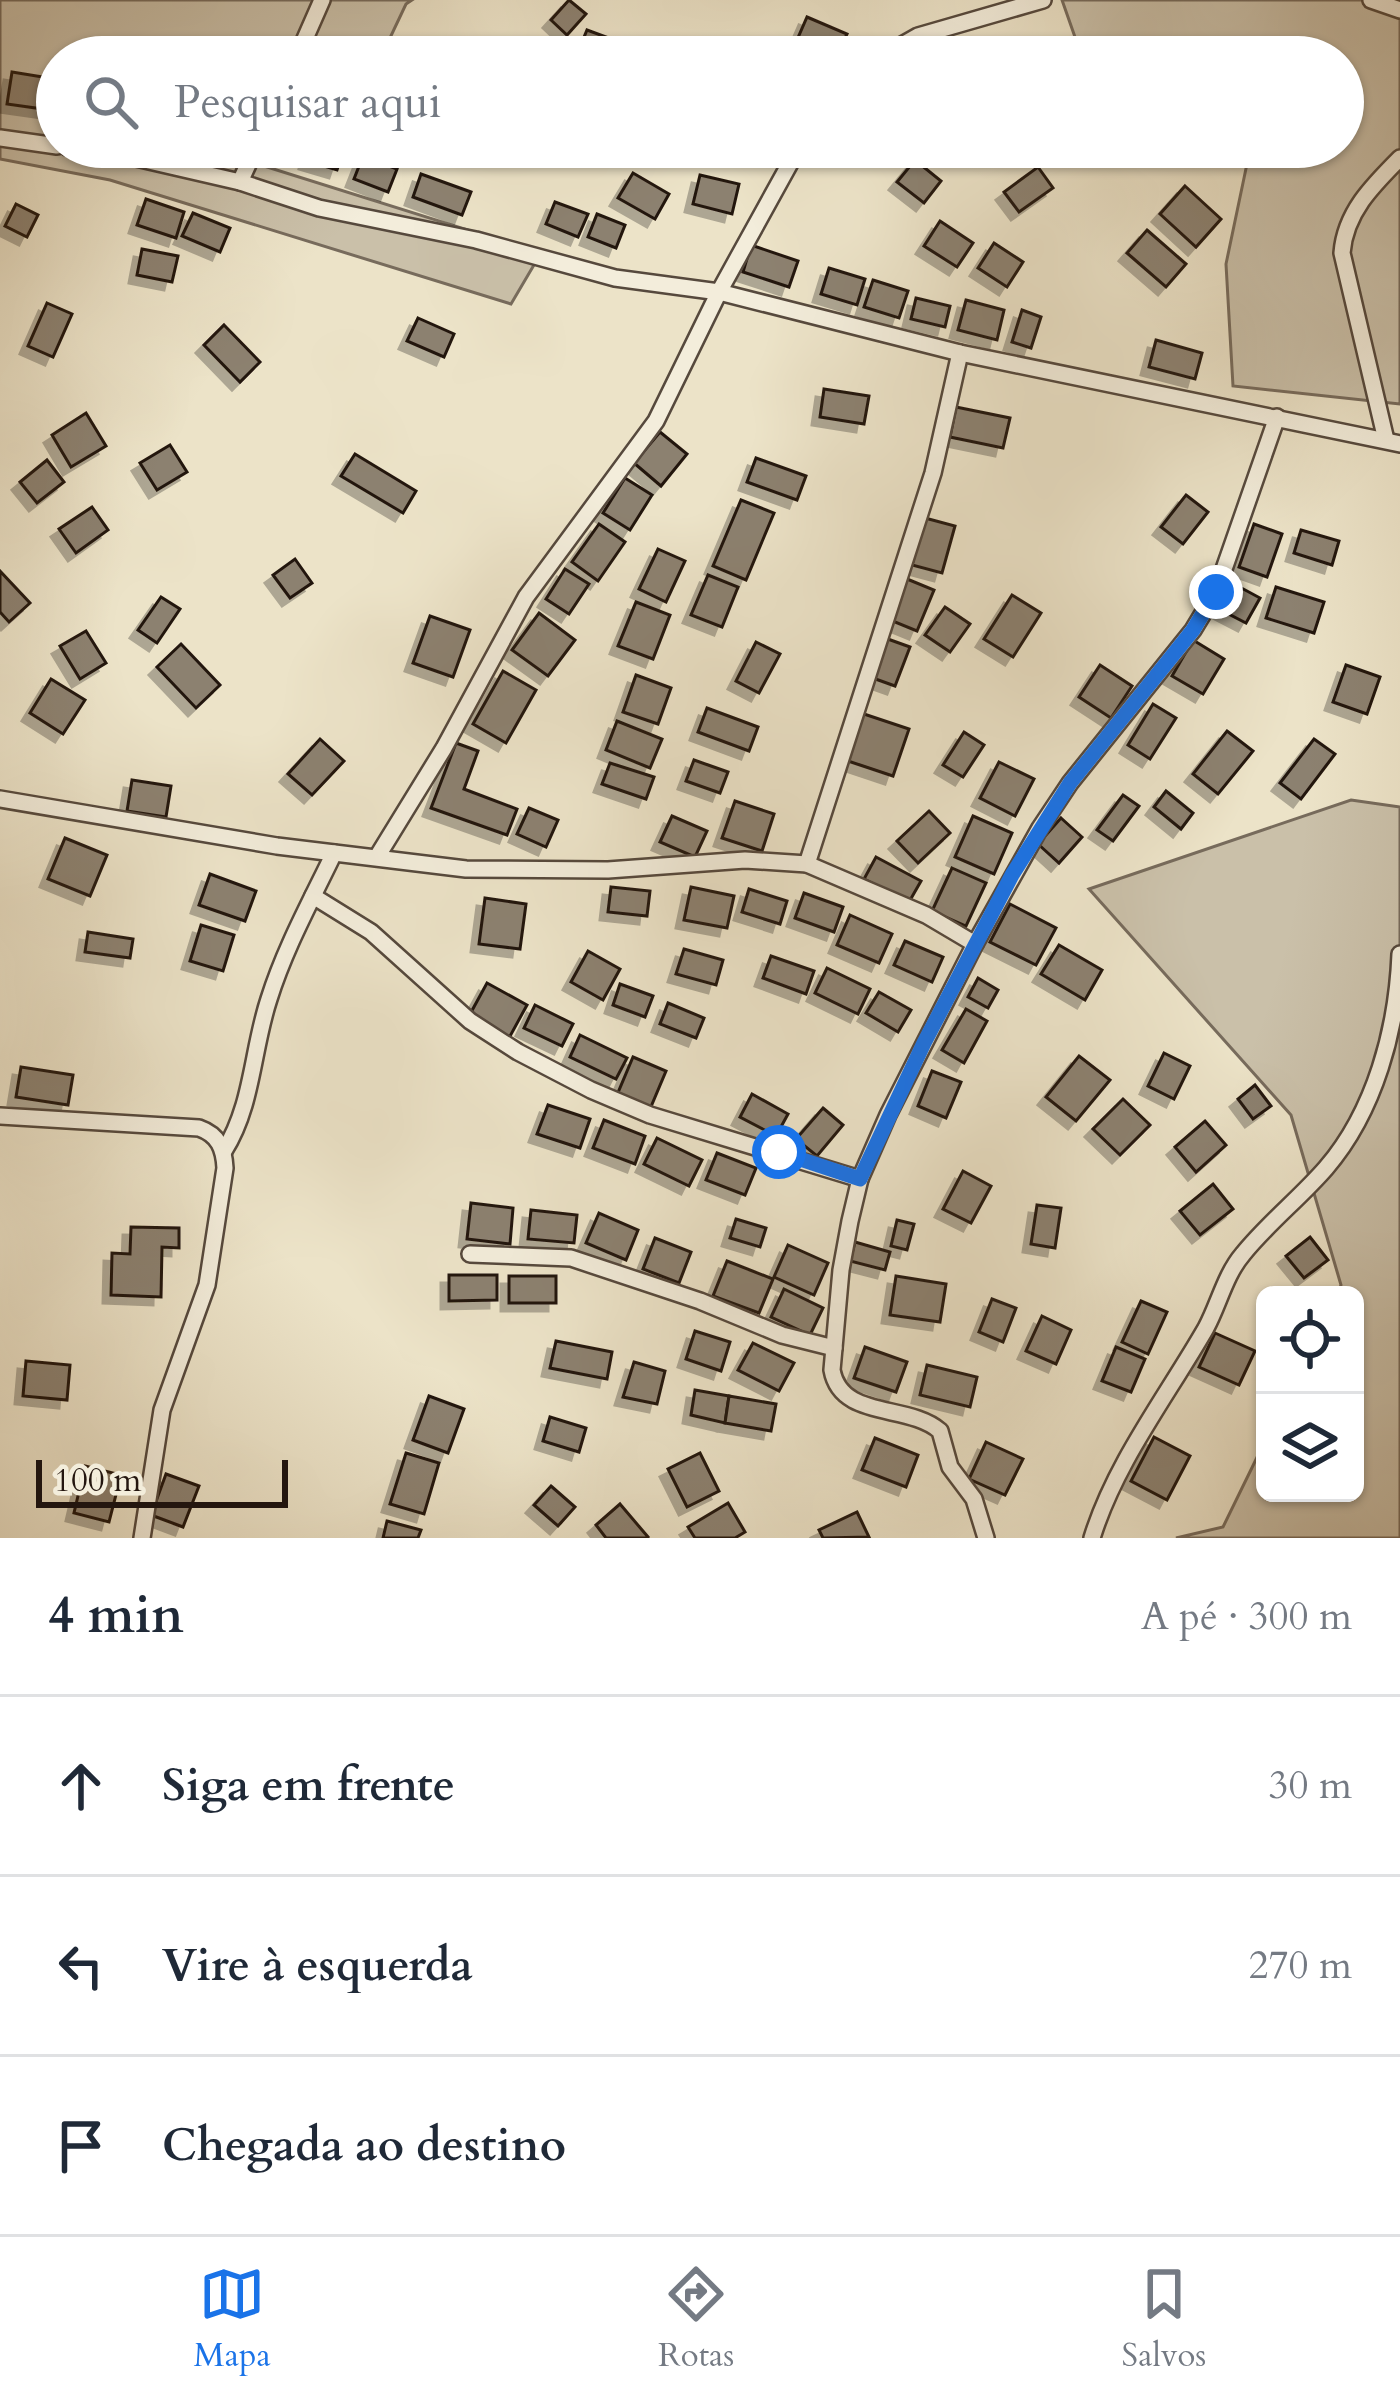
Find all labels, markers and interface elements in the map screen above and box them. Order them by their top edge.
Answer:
search box [36,36,1364,168]
icon: search [78,69,144,135]
text: Pesquisar aqui [174,72,441,133]
route end [1189,565,1243,619]
route start [752,1125,806,1179]
map controls [1256,1286,1364,1502]
button: locate [1256,1286,1364,1394]
button: layers [1256,1394,1364,1502]
scale bar [36,1454,288,1507]
text: 100 m [54,1458,141,1503]
text: 4 min [48,1581,184,1651]
text: A pé · 300 m [1141,1590,1352,1643]
icon: ahead [48,1753,114,1819]
text: Siga em frente [162,1755,455,1816]
text: 30 m [1269,1759,1352,1812]
icon: left [48,1933,114,1999]
text: Vire à esquerda [162,1935,473,1996]
text: 270 m [1249,1939,1352,1992]
icon: arrive [48,2113,114,2179]
text: Chegada ao destino [162,2115,566,2176]
tab: Mapa [194,2261,271,2378]
tab: Rotas [658,2261,734,2378]
tab: Salvos [1122,2261,1206,2378]

